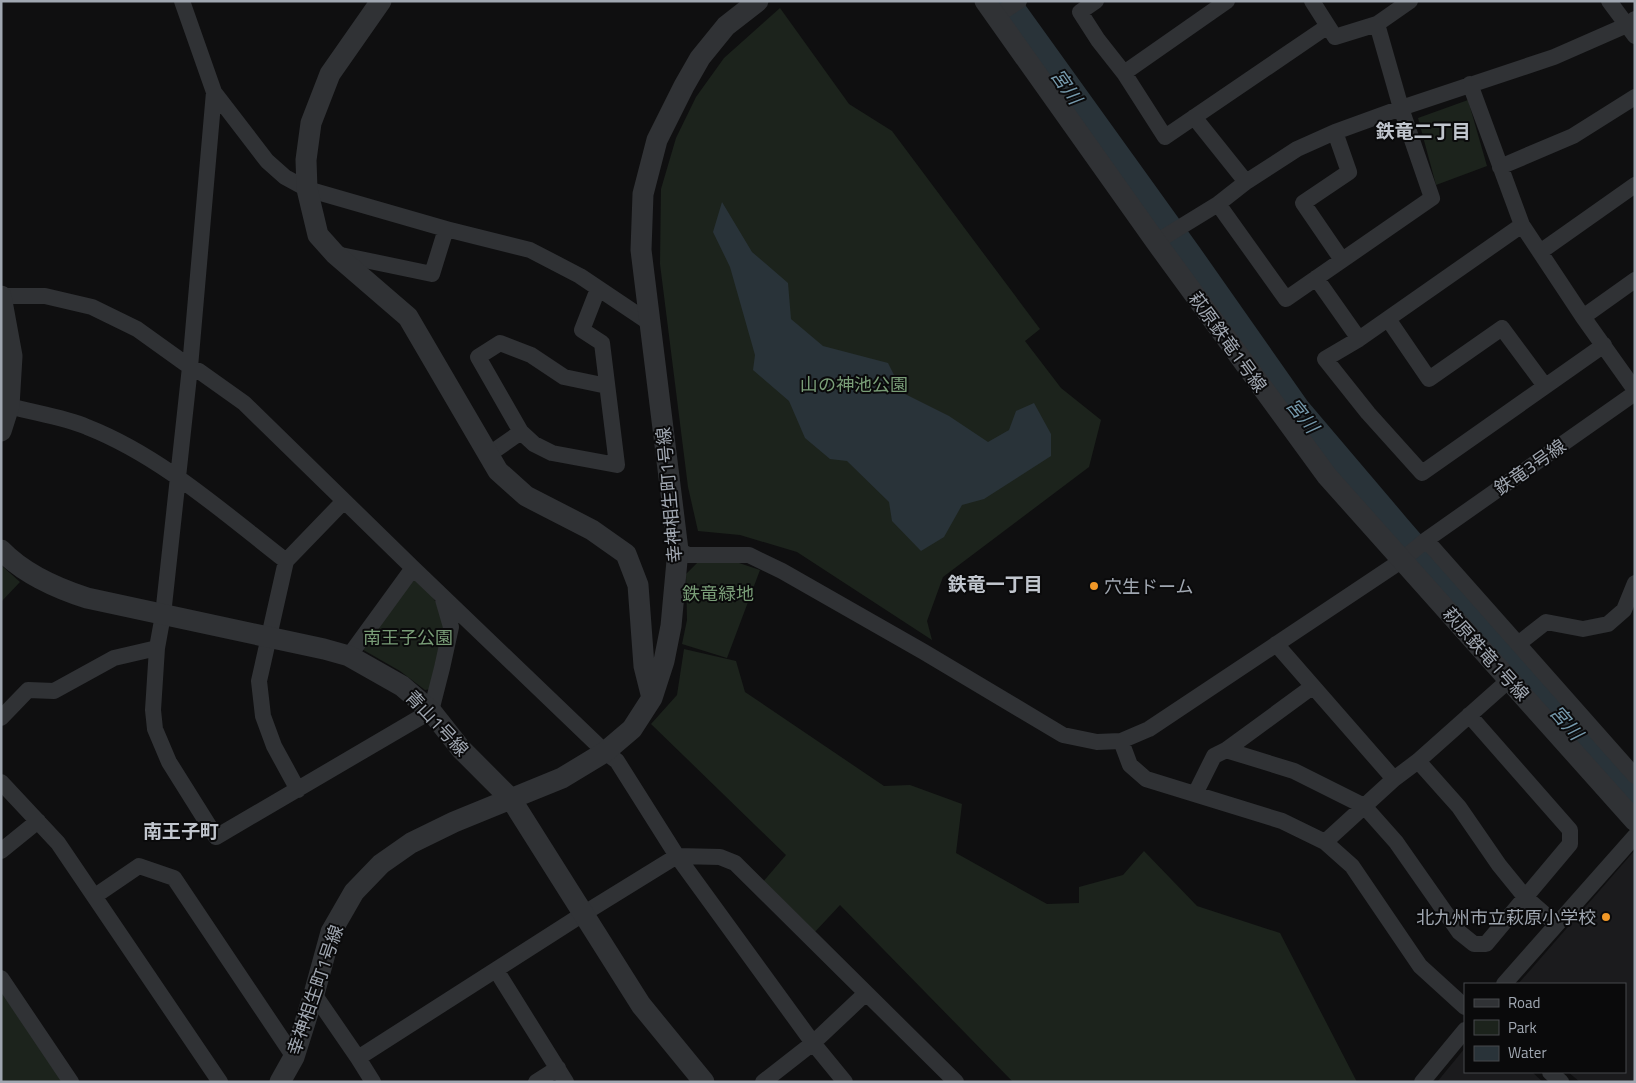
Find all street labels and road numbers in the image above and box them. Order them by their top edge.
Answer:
street label: 萩原鉄竜1号線 [1182,286,1274,398]
street label: 幸神相生町1号線 [650,426,688,564]
street label: 鉄竜3号線 [1489,432,1571,502]
street label: 萩原鉄竜1号線 [1436,601,1536,707]
street label: 青山1号線 [399,684,475,762]
street label: 幸神相生町1号線 [280,921,350,1059]

